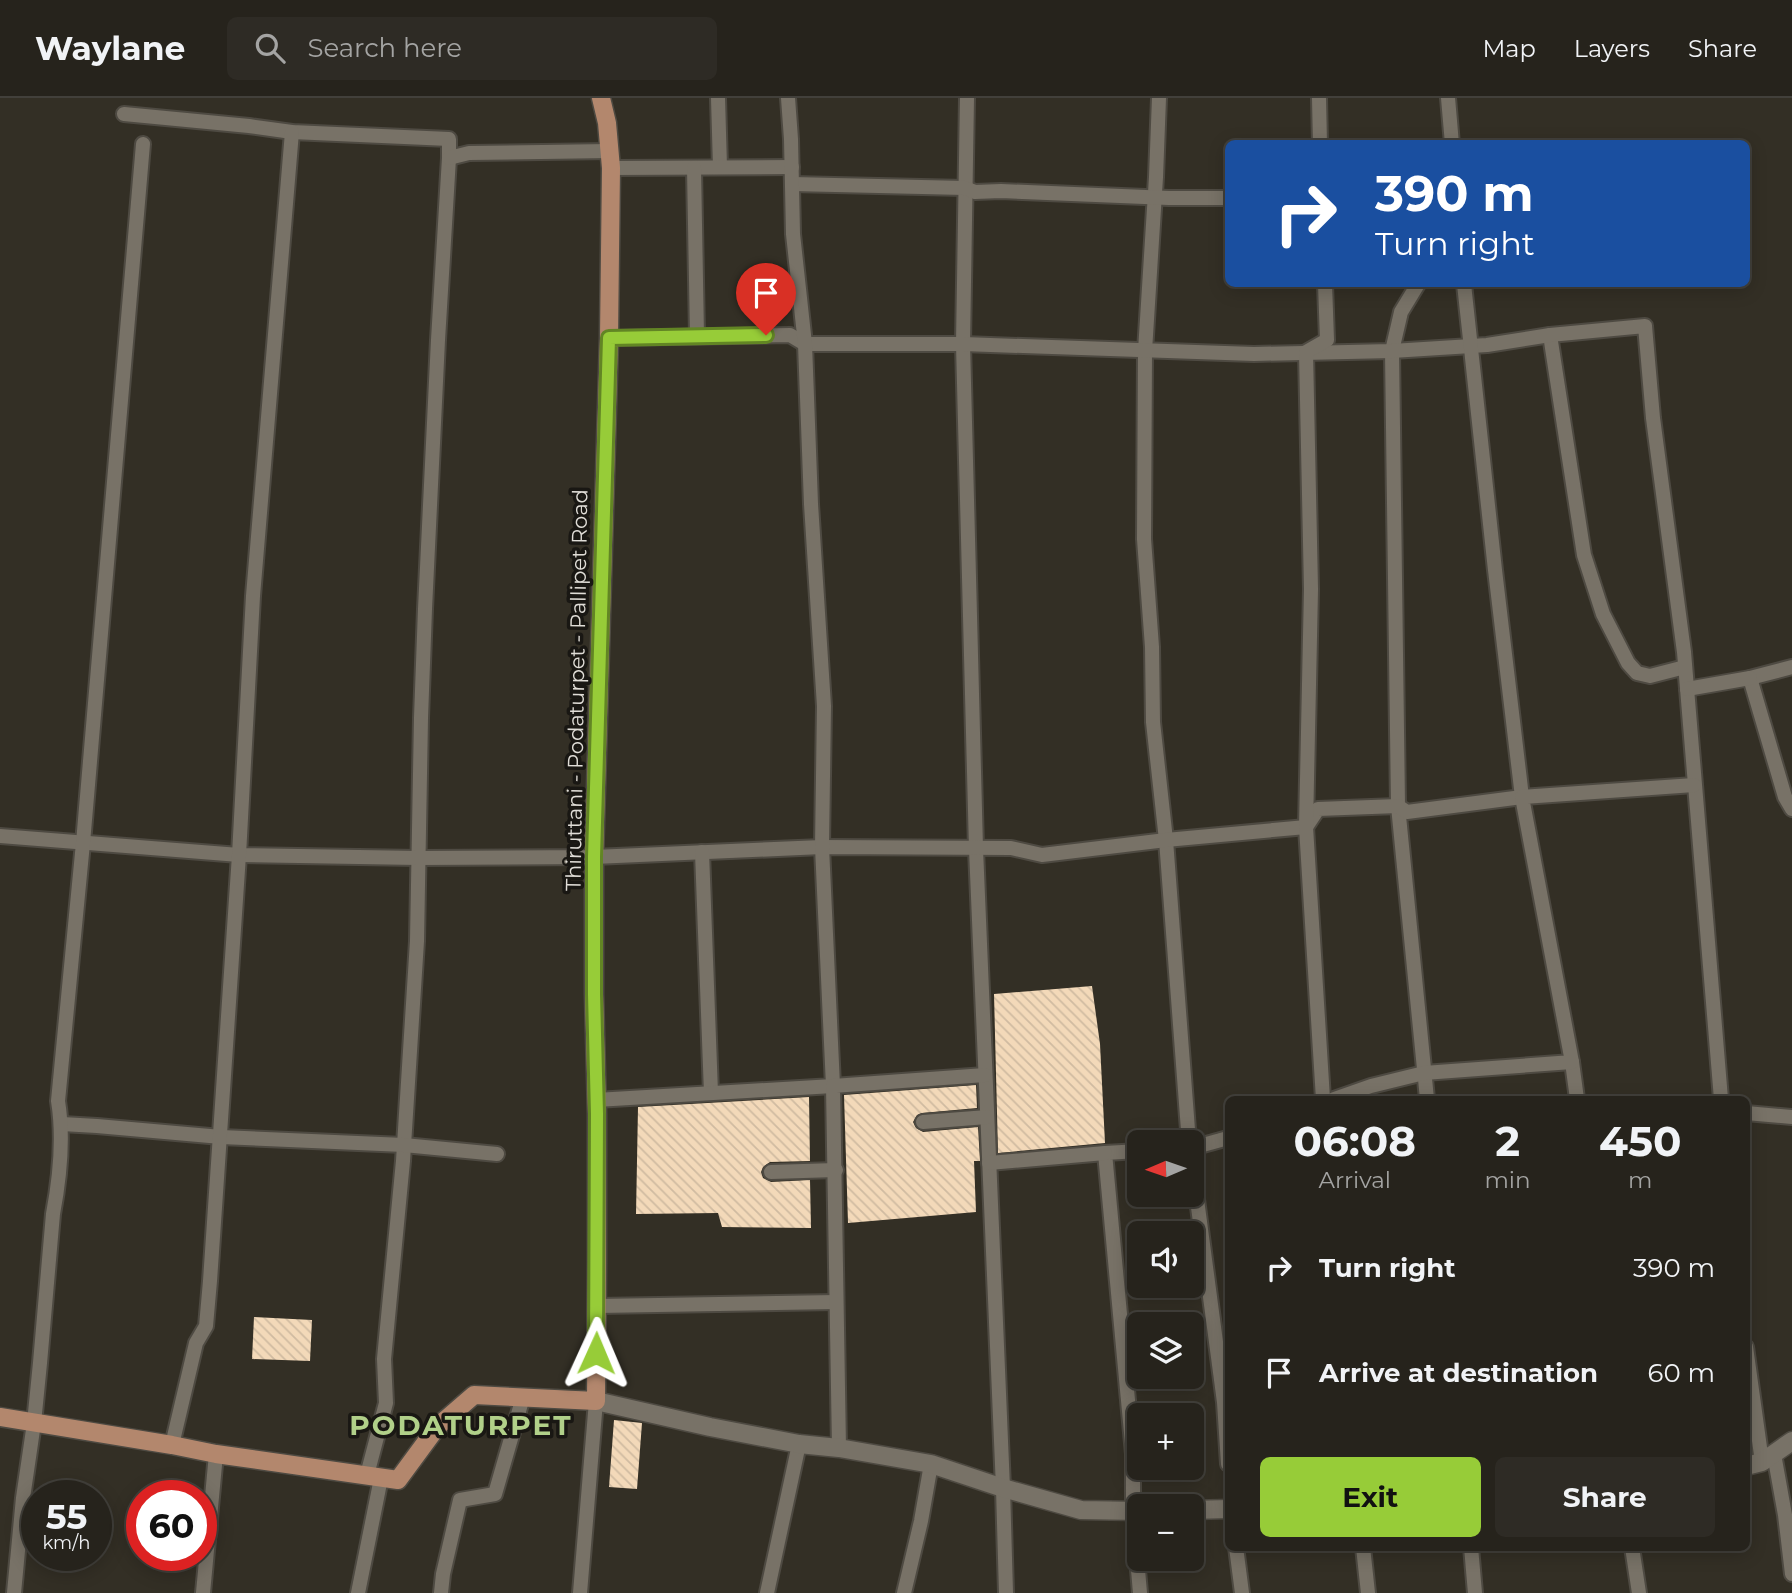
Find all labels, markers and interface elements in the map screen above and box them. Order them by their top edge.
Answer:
search box [227,17,717,80]
text: Waylane [35,28,185,68]
icon: search [251,29,289,67]
text: Search here [307,32,462,64]
text: Map [1482,34,1536,63]
text: Layers [1574,34,1650,63]
text: Share [1688,34,1757,63]
text: 390 m [1375,164,1534,223]
icon: right [1260,168,1351,259]
text: Turn right [1375,224,1535,263]
pin [736,263,796,335]
icon: arrive [747,274,785,312]
street label: Thiruttani - Podaturpet - Pallipet Road [560,489,593,891]
text: 06:08 [1293,1115,1416,1167]
text: 2 [1495,1115,1520,1167]
text: 450 [1599,1115,1682,1167]
north arrow [1127,1130,1204,1208]
map controls [1127,1130,1204,1571]
text: Arrival [1318,1166,1391,1194]
text: min [1484,1166,1531,1194]
text: m [1628,1166,1652,1194]
button: sound [1127,1221,1204,1298]
icon: right [1260,1249,1298,1287]
text: Turn right [1319,1252,1455,1284]
text: 390 m [1633,1252,1715,1284]
button: layers [1127,1312,1204,1389]
position arrow [559,1316,633,1390]
icon: arrive [1260,1354,1298,1392]
text: Arrive at destination [1319,1357,1598,1389]
text: 60 m [1648,1357,1715,1389]
button: + [1127,1403,1204,1480]
district label: PODATURPET [349,1408,573,1442]
button: Exit [1260,1457,1481,1537]
button: Share [1495,1457,1715,1537]
speed limit sign: 60 [126,1480,217,1571]
button: − [1127,1494,1204,1571]
text: 55 [46,1495,87,1538]
text: km/h [42,1532,91,1554]

